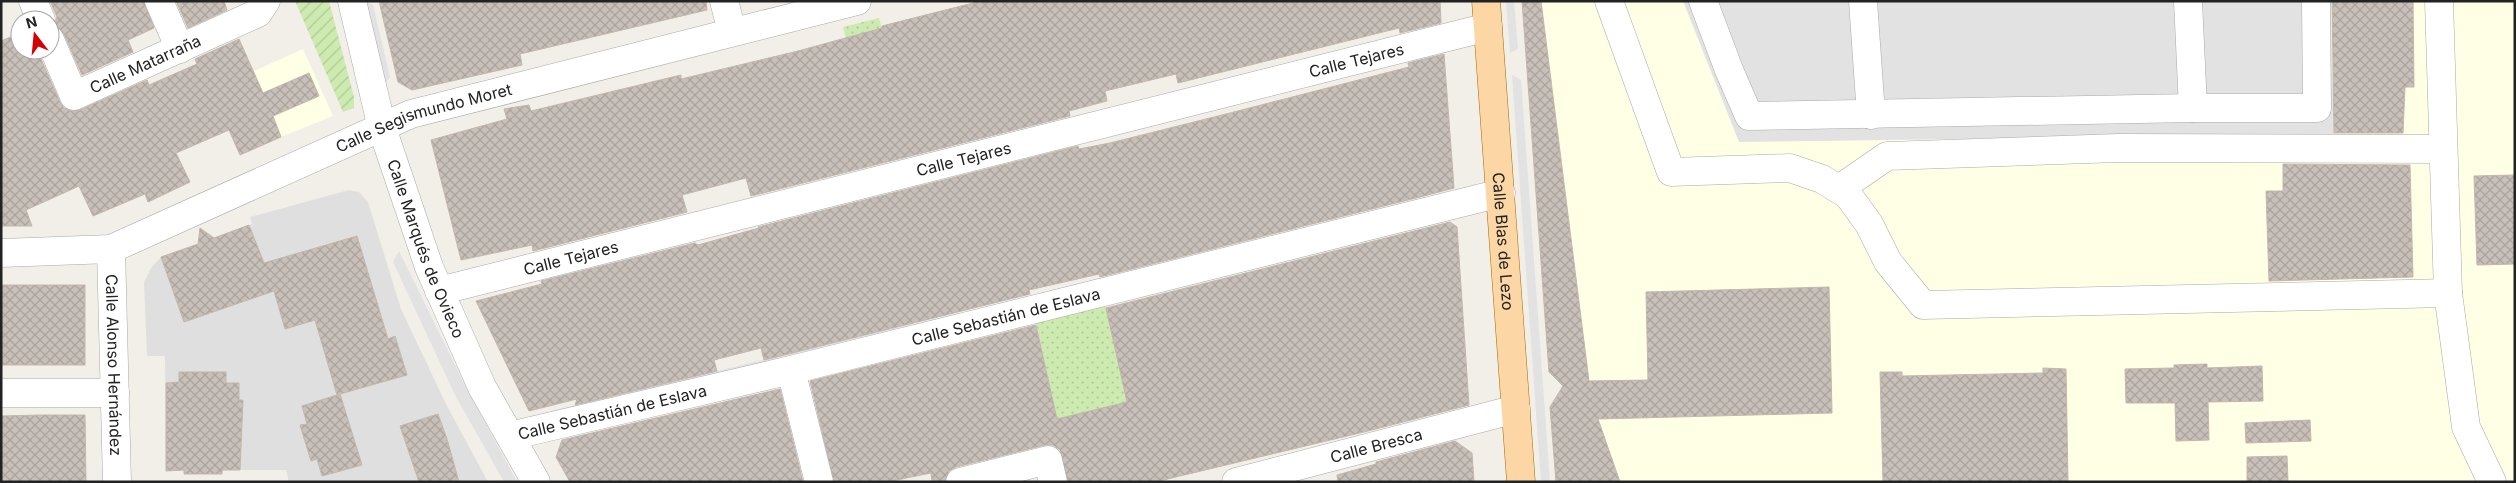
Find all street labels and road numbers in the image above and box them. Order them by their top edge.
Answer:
street label: Calle Matarraña [86,30,204,98]
street label: Calle Tejares [1307,39,1406,82]
street label: Calle Segismundo Moret [332,79,514,157]
street label: Calle Tejares [914,137,1013,181]
street label: Calle Marqués de Ovieco [383,157,469,341]
street label: Calle Blas de Lezo [1488,172,1518,311]
street label: Calle Tejares [521,236,620,279]
street label: Calle Alonso Hernández [102,274,126,456]
street label: Calle Sebastián de Eslava [909,283,1102,350]
street label: Calle Sebastián de Eslava [516,380,709,444]
street label: Calle Bresca [1328,424,1425,467]

